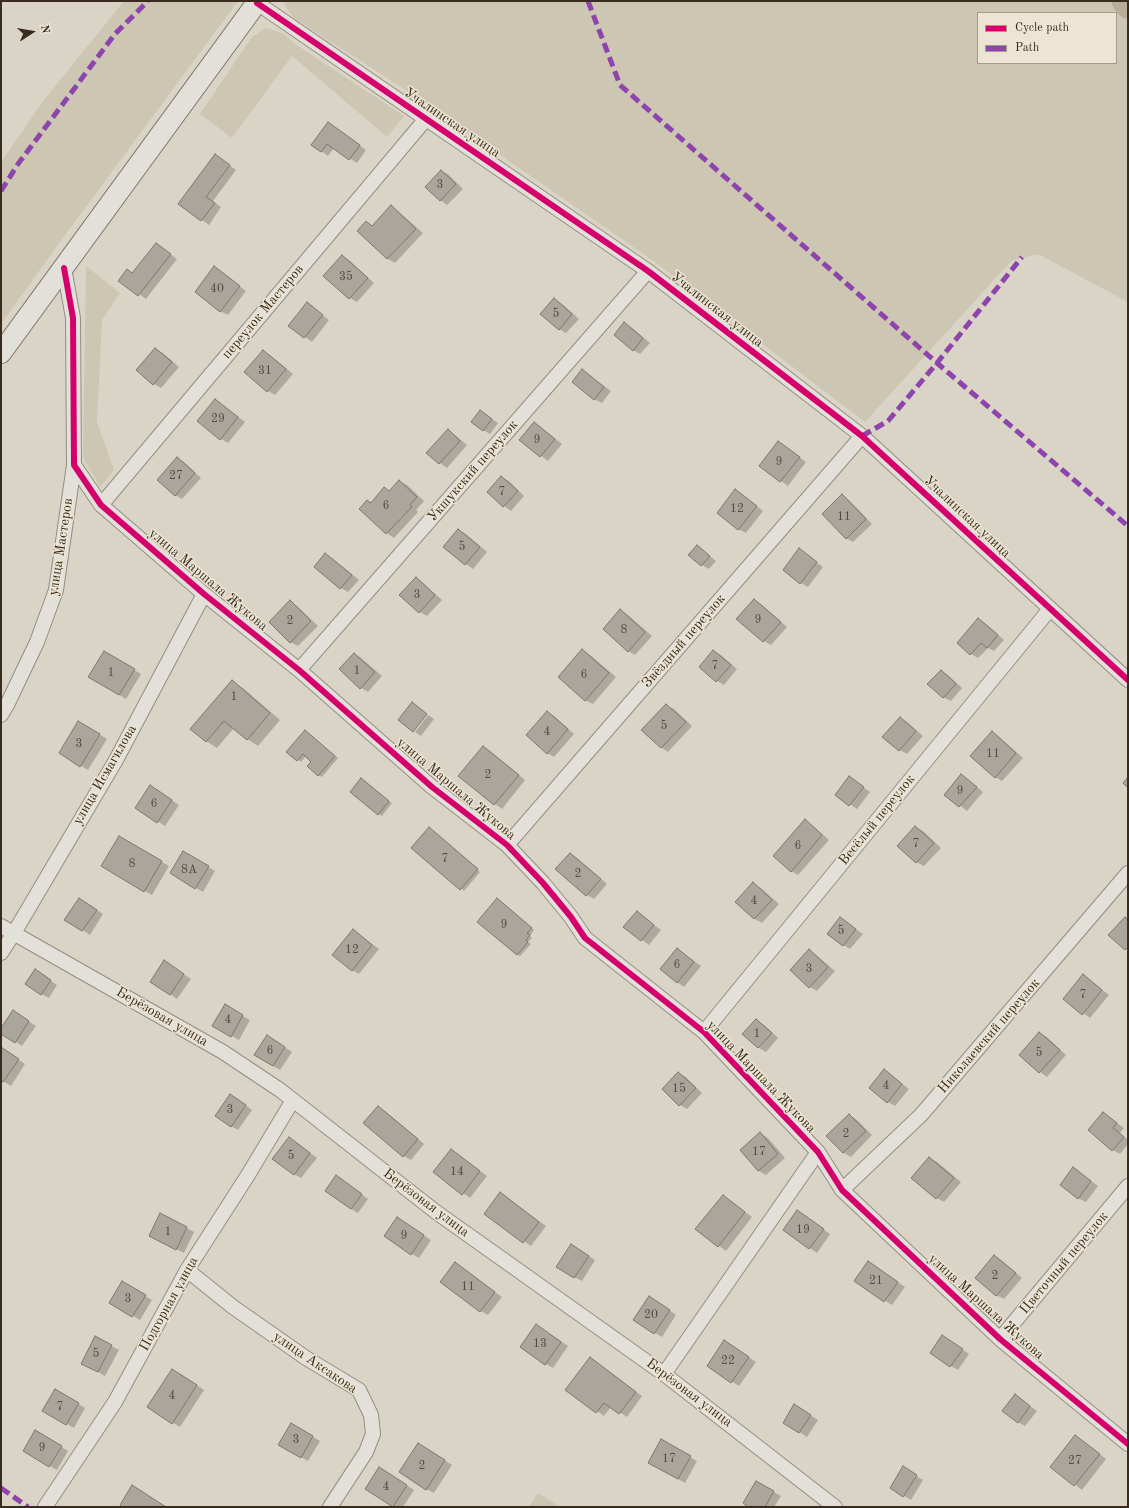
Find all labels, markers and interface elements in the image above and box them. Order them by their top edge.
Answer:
north arrow [12,12,52,52]
legend [977,12,1117,64]
text: Cycle path [1015,22,1069,34]
text: N [38,24,50,35]
text: Path [1015,42,1039,54]
street label: Учалинская улица [401,84,503,162]
house number: 3 [437,178,443,192]
street label: переулок Мастеров [219,261,307,363]
street label: Учалинская улица [667,269,767,351]
house number: 35 [339,270,353,284]
house number: 40 [210,282,224,296]
house number: 5 [553,307,559,321]
house number: 31 [258,364,272,378]
house number: 29 [211,412,225,426]
street label: Укшукский переулок [424,417,522,525]
house number: 9 [534,433,540,447]
house number: 9 [776,455,782,469]
house number: 27 [169,469,183,483]
street label: Учалинская улица [920,472,1014,562]
house number: 7 [499,485,505,499]
street label: улица Мастеров [45,497,77,597]
house number: 6 [383,499,389,513]
house number: 12 [730,502,744,516]
house number: 11 [837,510,851,524]
street label: улица Маршала Жукова [145,525,271,635]
house number: 5 [459,540,465,554]
house number: 3 [414,588,420,602]
street label: Звёздный переулок [639,591,729,691]
house number: 9 [755,613,761,627]
house number: 2 [287,614,293,628]
house number: 8 [621,623,627,637]
house number: 7 [712,659,718,673]
house number: 1 [354,664,360,678]
house number: 1 [108,666,114,680]
house number: 6 [581,668,587,682]
house number: 1 [231,690,237,704]
house number: 5 [661,719,667,733]
street label: улица Исмагилова [70,722,140,828]
house number: 4 [544,725,550,739]
street label: улица Маршала Жукова [393,734,519,844]
house number: 3 [76,737,82,751]
house number: 11 [986,747,1000,761]
house number: 2 [485,768,491,782]
street label: Весёлый переулок [835,771,919,869]
house number: 9 [957,784,963,798]
house number: 6 [151,797,157,811]
house number: 7 [913,837,919,851]
house number: 6 [795,839,801,853]
house number: 7 [442,852,448,866]
house number: 8 [129,857,135,871]
house number: 8А [181,863,197,877]
house number: 2 [575,867,581,881]
house number: 4 [751,894,757,908]
house number: 9 [501,918,507,932]
house number: 5 [838,924,844,938]
house number: 12 [345,943,359,957]
house number: 6 [674,958,680,972]
house number: 3 [806,962,812,976]
street label: Николаевский переулок [934,975,1044,1097]
street label: Берёзовая улица [113,984,211,1050]
house number: 7 [1080,988,1086,1002]
house number: 4 [225,1013,231,1027]
street label: улица Маршала Жукова [703,1017,819,1137]
house number: 1 [754,1027,760,1041]
house number: 6 [267,1044,273,1058]
house number: 5 [1036,1046,1042,1060]
house number: 4 [883,1079,889,1093]
house number: 15 [672,1082,686,1096]
house number: 3 [227,1103,233,1117]
house number: 2 [843,1127,849,1141]
house number: 17 [752,1145,766,1159]
house number: 5 [288,1149,294,1163]
street label: Берёзовая улица [380,1165,472,1241]
house number: 14 [450,1165,464,1179]
street label: Цветочный переулок [1016,1208,1112,1318]
house number: 19 [796,1223,810,1237]
house number: 1 [165,1225,171,1239]
house number: 9 [401,1229,407,1243]
street label: улица Маршала Жукова [925,1250,1047,1364]
street label: Подгорная улица [136,1254,202,1354]
house number: 2 [992,1269,998,1283]
house number: 21 [869,1274,883,1288]
house number: 11 [461,1280,475,1294]
house number: 3 [125,1292,131,1306]
house number: 20 [644,1308,658,1322]
street label: улица Аксакова [270,1329,360,1397]
house number: 13 [533,1337,547,1351]
house number: 5 [93,1347,99,1361]
house number: 22 [721,1354,735,1368]
street label: Берёзовая улица [643,1355,735,1431]
house number: 4 [169,1389,175,1403]
house number: 7 [57,1400,63,1414]
house number: 3 [293,1433,299,1447]
house number: 9 [39,1441,45,1455]
house number: 17 [662,1452,676,1466]
house number: 27 [1068,1454,1082,1468]
house number: 2 [419,1459,425,1473]
house number: 4 [383,1480,389,1494]

